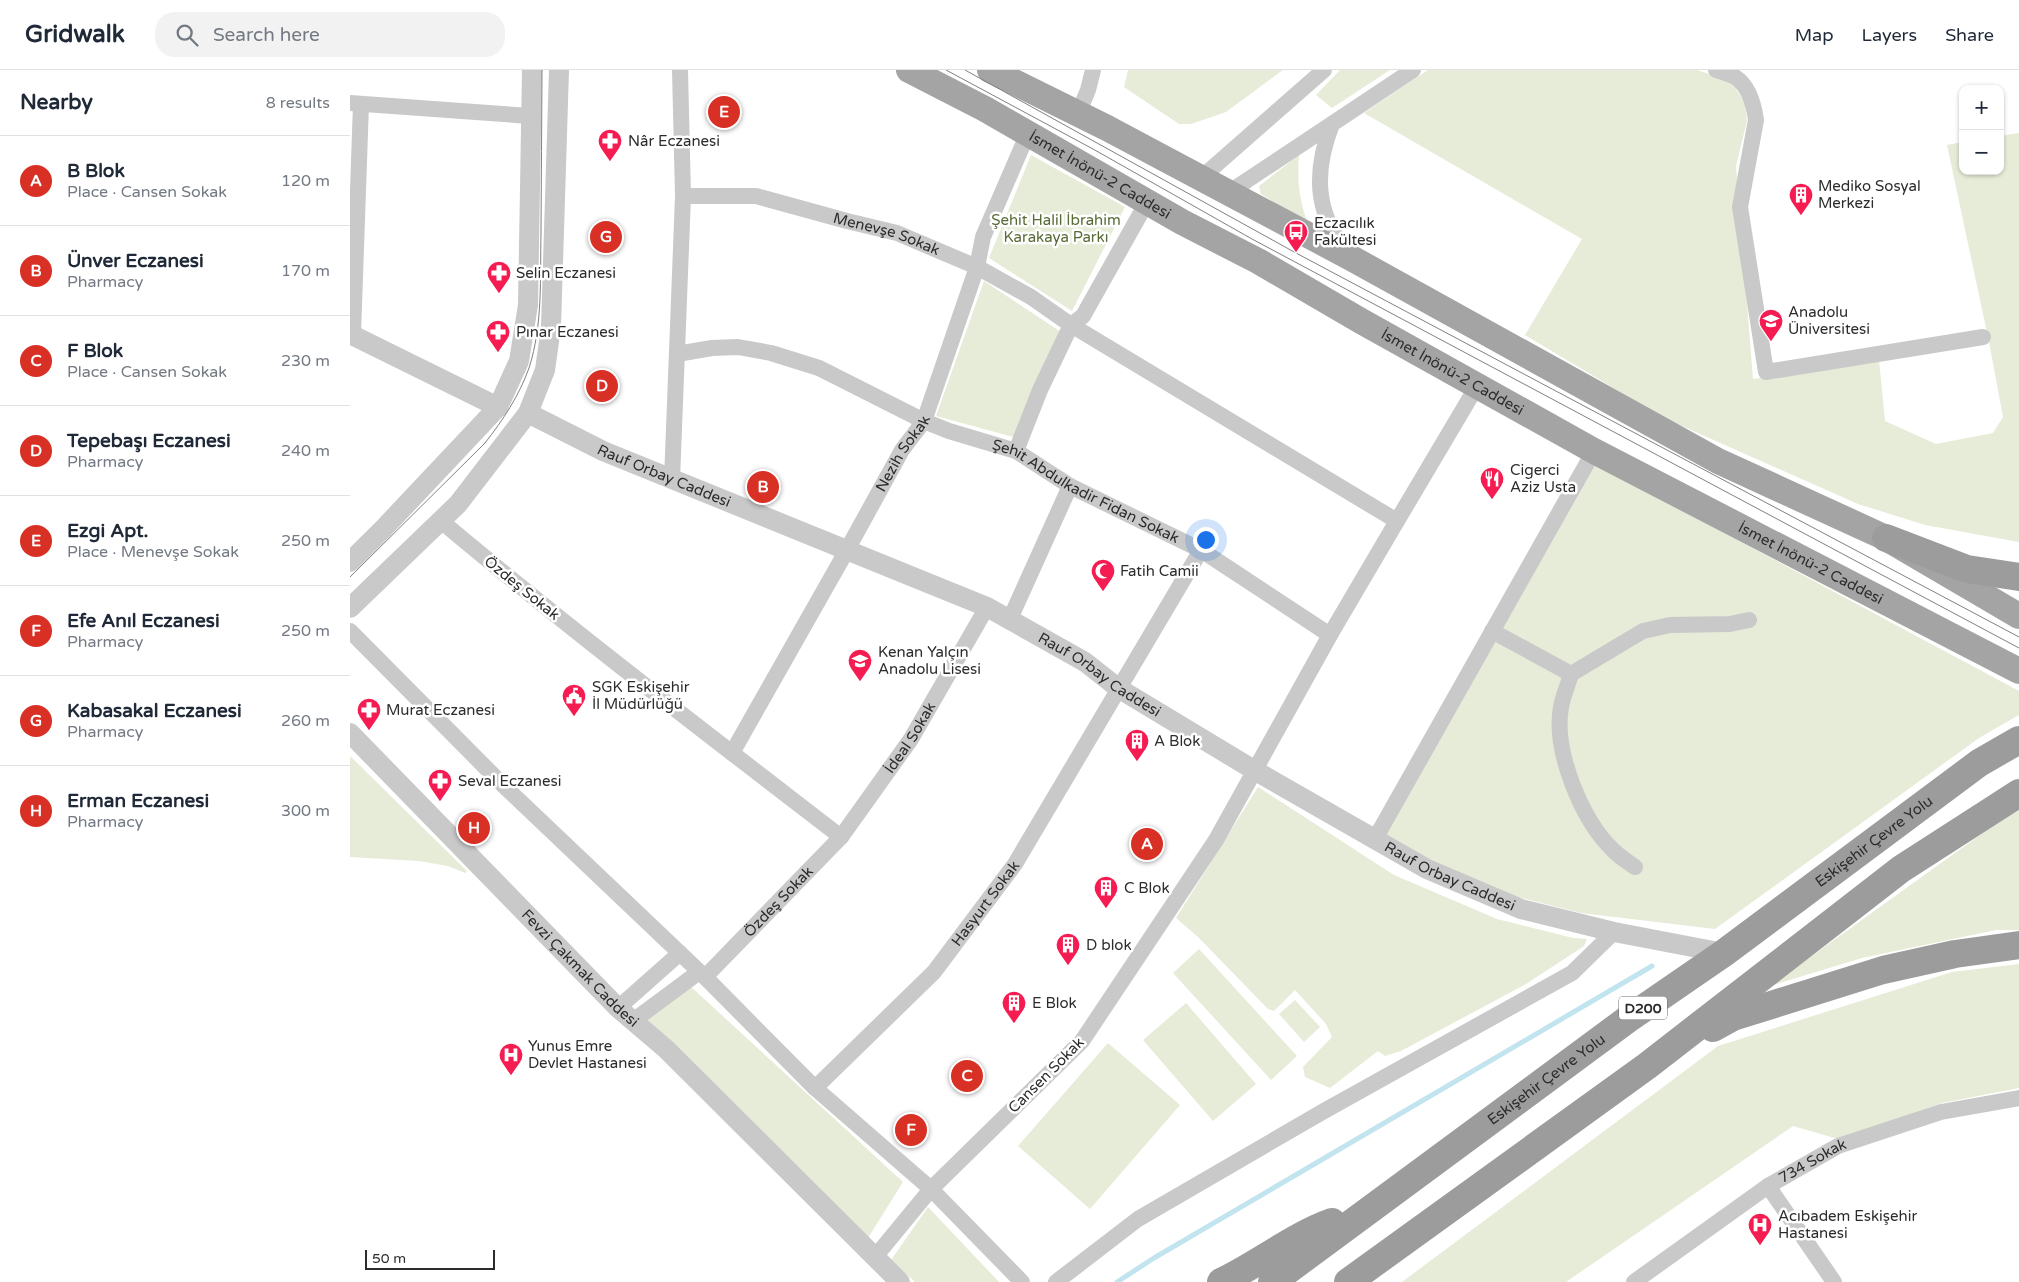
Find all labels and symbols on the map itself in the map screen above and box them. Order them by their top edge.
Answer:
pin: E [708,93,740,131]
street label: İsmet İnönü-2 Caddesi [1026,127,1174,223]
pharmacy icon: Nâr Eczanesi [597,128,623,162]
place label: Nâr Eczanesi [628,132,720,150]
place label: Mediko Sosyal Merkezi [1818,177,1921,212]
building icon: Mediko Sosyal Merkezi [1788,182,1814,216]
street label: Menevşe Sokak [831,209,943,259]
park label: Şehit Halil İbrahim Karakaya Parkı [991,211,1121,246]
place label: Eczacılık Fakültesi [1314,214,1377,249]
pin: G [590,218,622,256]
bus stop icon: Eczacılık Fakültesi [1283,219,1309,253]
pharmacy icon: Selin Eczanesi [486,260,512,294]
place label: Selin Eczanesi [516,264,616,282]
place label: Anadolu Üniversitesi [1788,303,1870,338]
school or university icon: Anadolu Üniversitesi [1758,308,1784,342]
pharmacy icon: Pınar Eczanesi [485,319,511,353]
place label: Pınar Eczanesi [516,323,619,341]
street label: İsmet İnönü-2 Caddesi [1378,325,1527,419]
pin: D [586,367,618,405]
street label: Nezih Sokak [872,413,934,495]
street label: Şehit Abdulkadir Fidan Sokak [990,435,1182,547]
street label: Rauf Orbay Caddesi [594,441,734,511]
place label: Cigerci Aziz Usta [1510,461,1576,496]
restaurant icon: Cigerci Aziz Usta [1479,466,1505,500]
pin: B [747,468,779,506]
street label: İsmet İnönü-2 Caddesi [1735,518,1886,608]
your location [1193,527,1219,553]
street label: Özdeş Sokak [481,552,563,624]
mosque icon: Fatih Camii [1090,558,1116,592]
place label: Fatih Camii [1120,562,1199,580]
street label: Rauf Orbay Caddesi [1035,629,1164,721]
place label: Kenan Yalçın Anadolu Lisesi [878,643,981,678]
school or university icon: Kenan Yalçın Anadolu Lisesi [847,648,873,682]
place label: SGK Eskişehir İl Müdürlüğü [592,678,690,713]
public building icon: SGK Eskişehir İl Müdürlüğü [561,683,587,717]
pharmacy icon: Murat Eczanesi [356,697,382,731]
street label: İdeal Sokak [880,699,939,777]
place label: Murat Eczanesi [386,701,495,719]
building icon: A Blok [1124,728,1150,762]
place label: A Blok [1154,732,1200,750]
pharmacy icon: Seval Eczanesi [427,768,453,802]
place label: Seval Eczanesi [458,772,561,790]
street label: Eskişehir Çevre Yolu [1812,792,1936,891]
pin: H [458,809,490,847]
pin: A [1131,825,1163,863]
street label: Rauf Orbay Caddesi [1381,838,1518,915]
street label: Hasyurt Sokak [948,857,1023,950]
street label: Özdeş Sokak [740,862,817,941]
building icon: C Blok [1093,875,1119,909]
place label: C Blok [1124,879,1170,897]
street label: Fevzi Çakmak Caddesi [518,906,642,1031]
building icon: D blok [1055,932,1081,966]
place label: D blok [1086,936,1132,954]
building icon: E Blok [1001,990,1027,1024]
place label: E Blok [1032,994,1077,1012]
road number: D200 [1619,996,1667,1020]
street label: Eskişehir Çevre Yolu [1484,1030,1609,1129]
street label: Cansen Sokak [1004,1033,1088,1117]
place label: Yunus Emre Devlet Hastanesi [528,1037,647,1072]
hospital icon: Yunus Emre Devlet Hastanesi [498,1042,524,1076]
pin: C [951,1057,983,1095]
pin: F [895,1111,927,1149]
street label: 734 Sokak [1775,1135,1849,1187]
place label: Acıbadem Eskişehir Hastanesi [1778,1207,1917,1242]
hospital icon: Acıbadem Eskişehir Hastanesi [1747,1212,1773,1246]
scale bar [365,1247,495,1270]

